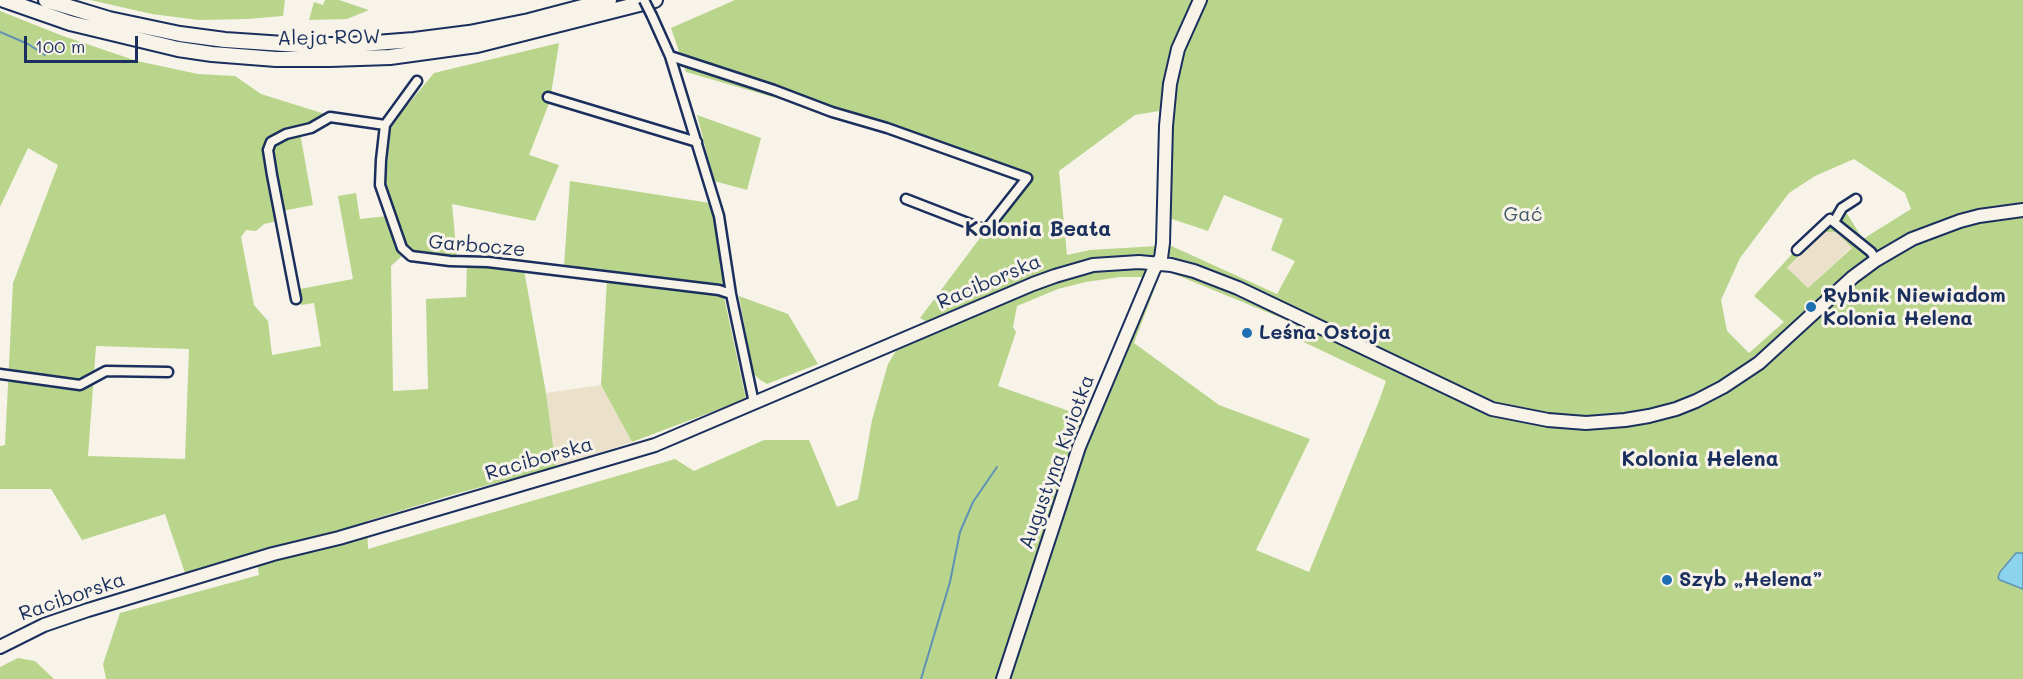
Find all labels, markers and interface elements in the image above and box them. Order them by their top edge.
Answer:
scale bar [27,24,141,62]
street label: Aleja ROW [277,25,381,51]
text: 100 m [35,34,85,58]
park label: Gać [1503,203,1543,227]
district label: Kolonia Beata [965,217,1111,243]
street label: Garbocze [428,230,526,262]
street label: Raciborska [933,249,1045,315]
place label: Rybnik Niewiadom Kolonia Helena [1823,284,2006,331]
marker: Rybnik Niewiadom Kolonia Helena [1804,300,1818,314]
place label: Leśna Ostoja [1259,321,1391,345]
marker: Leśna Ostoja [1240,326,1254,340]
street label: Augustyna Kwiotka [1014,372,1100,552]
street label: Raciborska [483,432,595,486]
district label: Kolonia Helena [1621,447,1779,473]
street label: Raciborska [16,568,128,626]
place label: Szyb „Helena” [1679,568,1823,592]
marker: Szyb „Helena” [1660,573,1674,587]

